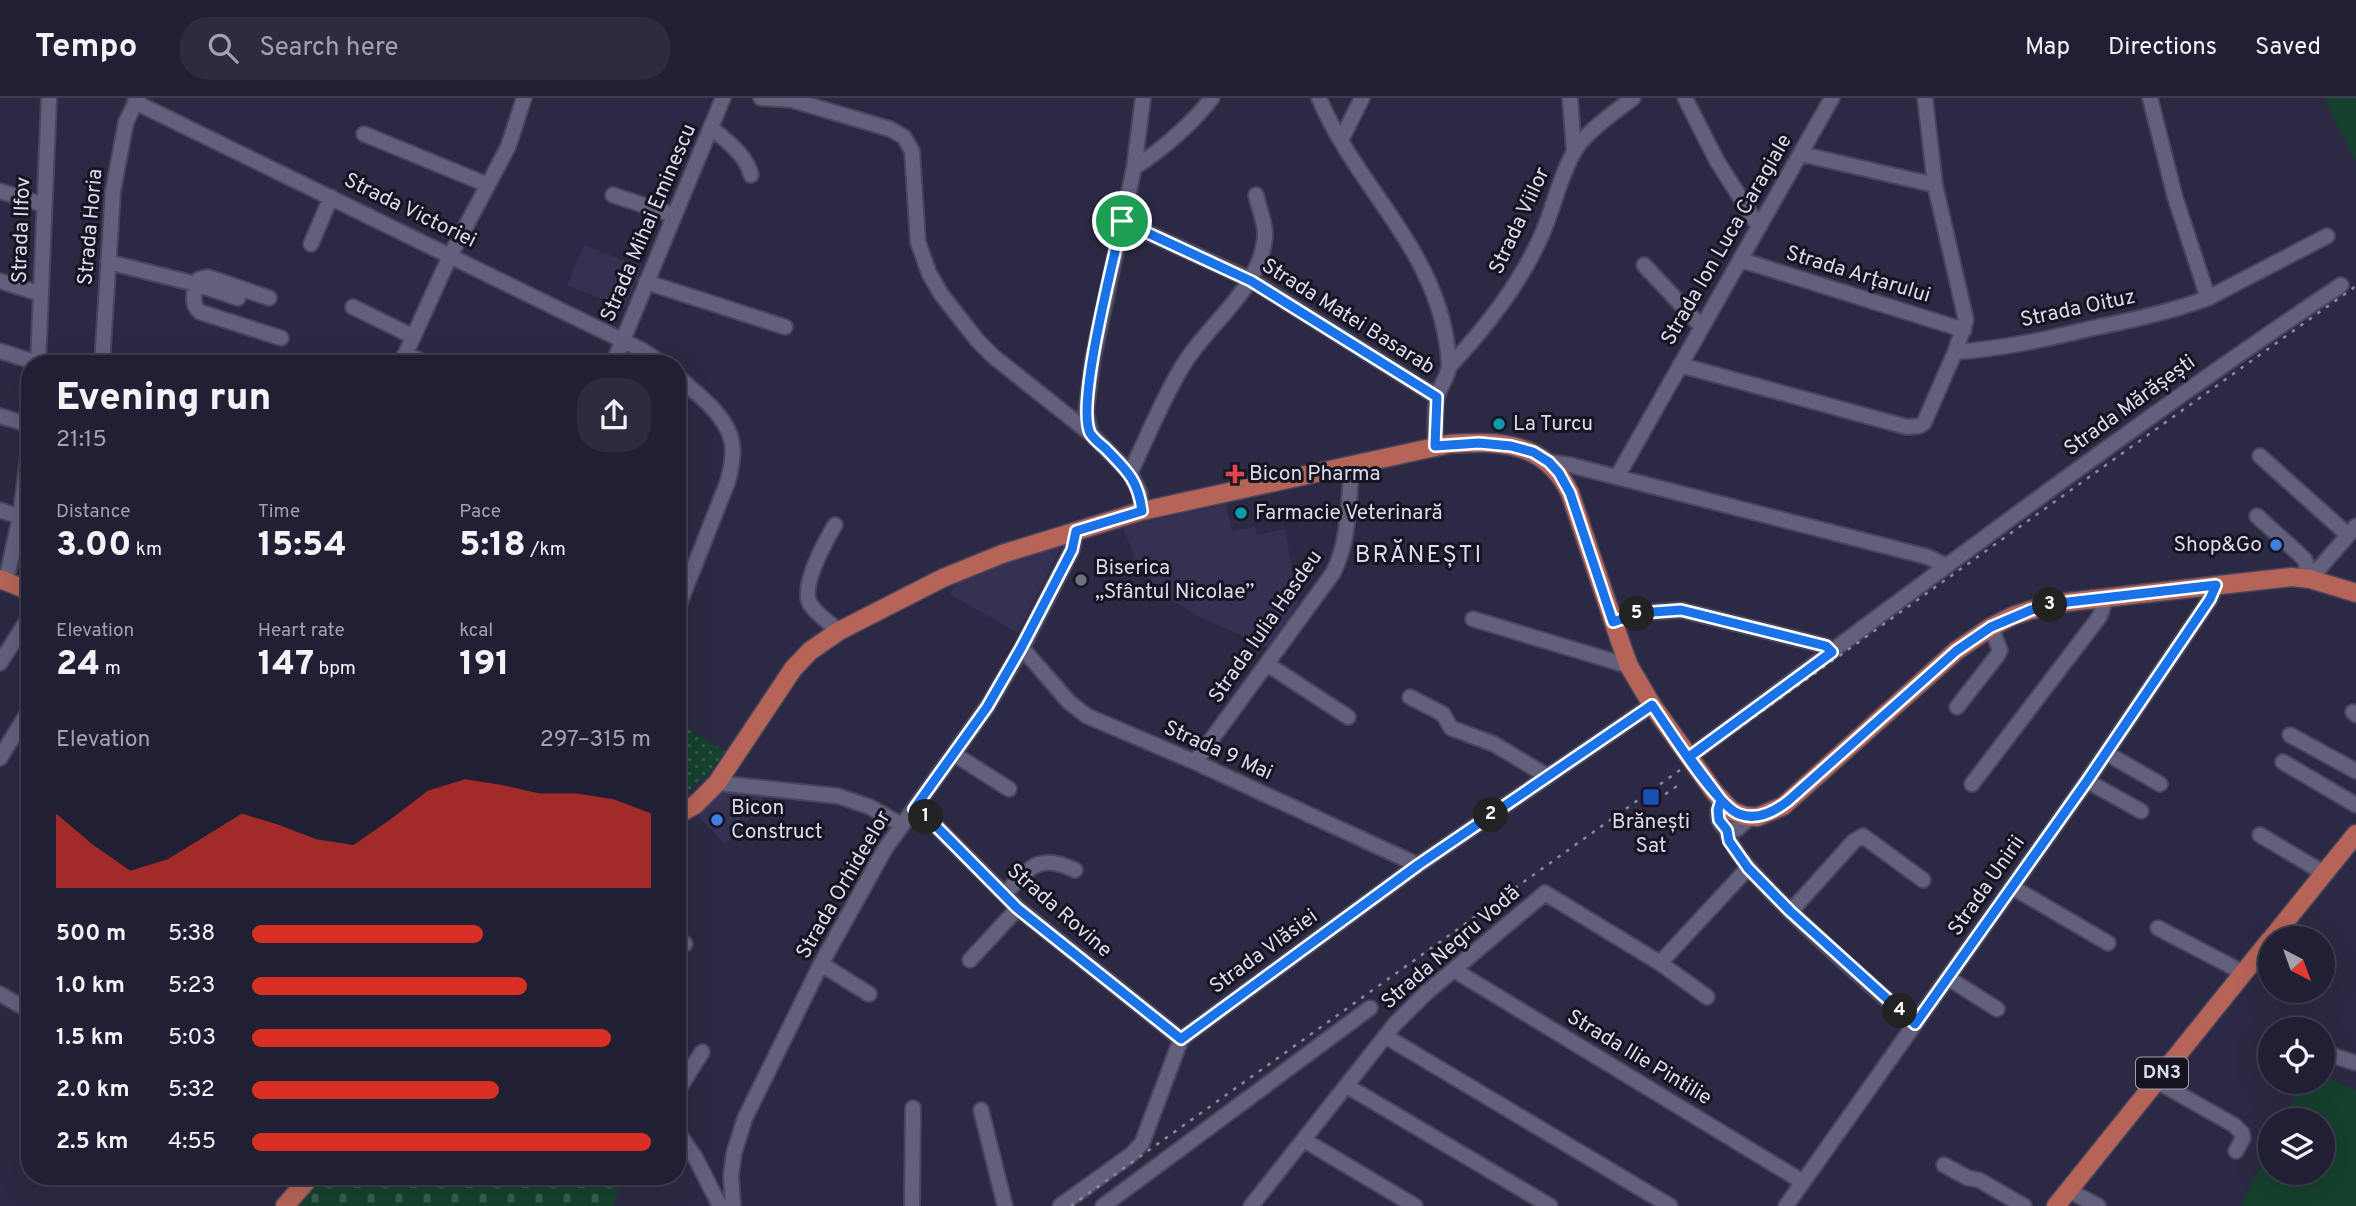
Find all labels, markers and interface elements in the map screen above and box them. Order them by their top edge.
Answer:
search box [180,17,670,80]
text: Tempo [35,27,138,69]
icon: search [204,29,242,67]
text: Search here [260,32,398,65]
text: Map [2025,33,2070,63]
text: Directions [2108,33,2217,63]
text: Saved [2255,33,2321,63]
street label: Strada Mihai Eminescu [595,120,703,326]
street label: Strada Ion Luca Caragiale [1655,130,1799,350]
street label: Strada Viilor [1483,163,1557,279]
street label: Strada Horia [72,167,110,287]
street label: Strada Victoriei [339,167,481,255]
street label: Strada Ilfov [7,176,37,284]
pin [1092,191,1152,251]
icon: arrive [1103,202,1141,240]
street label: Strada Arțarului [1782,240,1934,310]
street label: Strada Matei Basarab [1256,253,1440,381]
street label: Strada Oituz [2018,284,2138,334]
street label: Strada Mărășești [2059,349,2201,463]
text: Evening run [56,375,271,424]
button: share [577,378,651,452]
place label: La Turcu [1513,411,1593,438]
marker: La Turcu [1491,416,1507,432]
text: 21:15 [56,426,107,455]
place label: Bicon Pharma [1249,461,1381,488]
marker: Bicon Pharma [1227,466,1243,482]
text: Distance [56,500,131,524]
text: Time [258,500,300,524]
text: Pace [459,500,501,524]
place label: Farmacie Veterinară [1255,500,1442,527]
marker: Farmacie Veterinară [1233,505,1249,521]
text: 3.00 [56,524,131,568]
text: 15:54 [258,524,347,568]
text: 5:18 [459,524,526,568]
place label: Shop&Go [2173,532,2262,559]
marker: Shop&Go [2268,537,2284,553]
text: km [131,538,162,562]
text: /km [526,538,566,562]
district label: BRĂNEȘTI [1355,539,1483,571]
street label: Strada Iulia Hasdeu [1203,545,1329,709]
place label: Biserica „Sfântul Nicolae” [1095,555,1254,606]
marker: Biserica „Sfântul Nicolae” [1073,572,1089,588]
pin: 3 [2032,588,2068,622]
text: 3 [2044,592,2055,616]
pin: 5 [1620,596,1654,632]
text: 5 [1631,601,1642,625]
text: Elevation [56,619,134,643]
text: Heart rate [258,619,345,643]
text: kcal [459,619,493,643]
text: 24 [56,643,100,687]
text: 147 [258,643,314,687]
text: 191 [459,643,510,687]
text: m [100,657,121,681]
text: bpm [314,657,356,681]
street label: Strada 9 Mai [1159,715,1277,787]
text: Elevation [56,726,151,755]
text: 297–315 m [540,726,651,755]
marker: Brănești Sat [1641,787,1661,807]
place label: Bicon Construct [731,795,823,846]
pin: 2 [1474,798,1508,832]
pin: 1 [908,800,944,834]
text: 2 [1485,802,1496,826]
text: 1 [922,804,929,828]
street label: Strada Orhideelor [791,806,897,964]
place label: Brănești Sat [1612,809,1690,860]
marker: Bicon Construct [709,812,725,828]
street label: Strada Unirii [1942,830,2032,942]
street label: Strada Rovine [1001,858,1117,964]
street label: Strada Negru Vodă [1376,880,1526,1016]
street label: Strada Vlăsiei [1204,904,1324,1000]
text: 500 m [56,920,126,949]
text: 5:38 [168,920,215,949]
north arrow [2258,926,2334,1003]
map controls [2258,926,2335,1185]
text: 1.0 km [56,972,125,1001]
text: 5:23 [168,972,215,1001]
pin: 4 [1882,993,1918,1028]
text: 4 [1893,998,1906,1022]
street label: Strada Ilie Pintilie [1562,1004,1716,1112]
button: locate [2258,1017,2335,1094]
text: 1.5 km [56,1024,124,1053]
text: 5:03 [168,1024,216,1053]
road number: DN3 [2136,1057,2188,1088]
text: 2.0 km [56,1076,130,1105]
text: 5:32 [168,1076,215,1105]
button: layers [2258,1108,2335,1185]
text: 2.5 km [56,1128,129,1157]
text: 4:55 [168,1128,216,1157]

